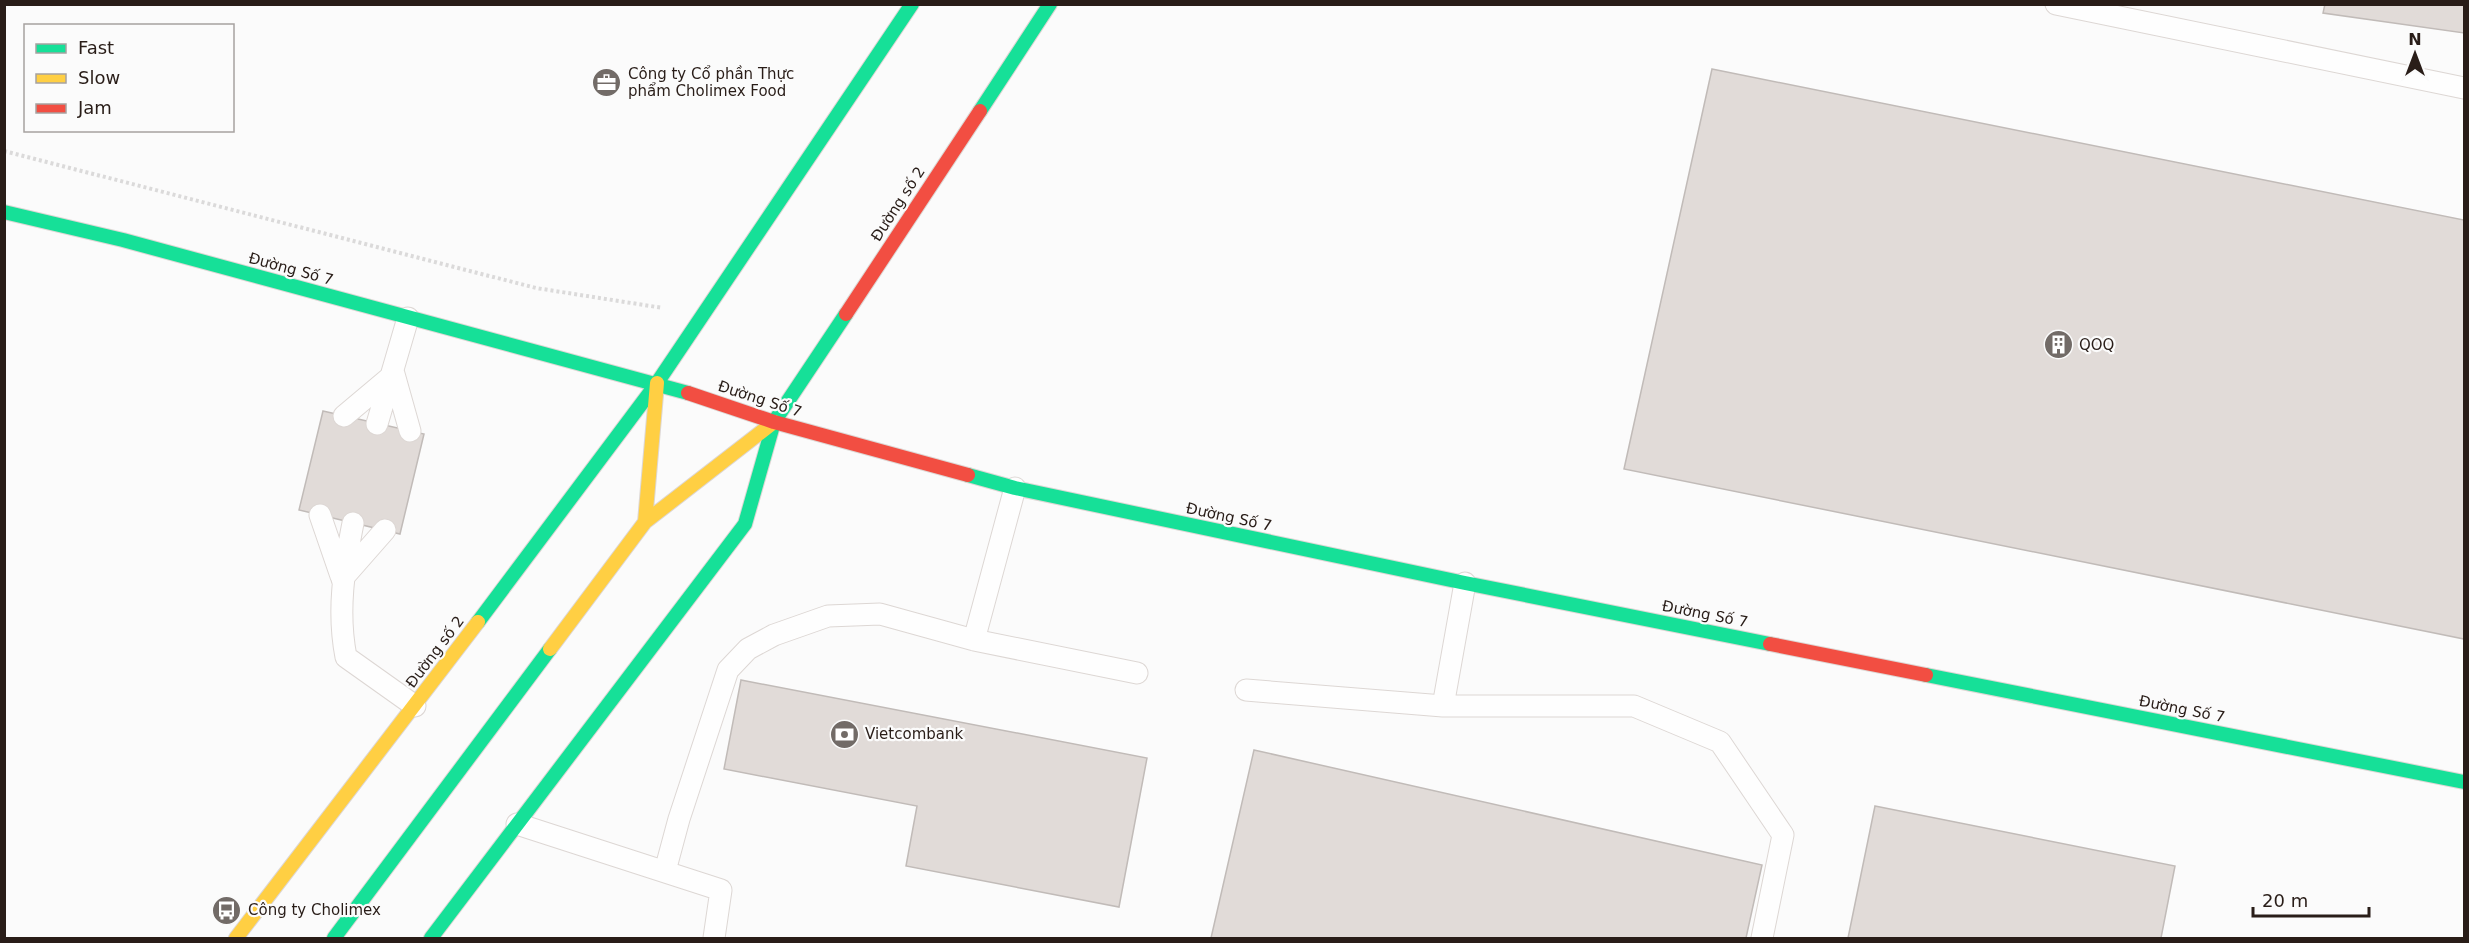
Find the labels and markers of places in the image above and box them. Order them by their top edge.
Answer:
place label: Công ty Cổ phần Thực phẩm Cholimex Food [628,65,794,100]
office icon: Công ty Cổ phần Thực phẩm Cholimex Food [591,67,623,99]
building icon: QOQ [2042,329,2074,361]
place label: QOQ [2079,336,2114,354]
bank icon: Vietcombank [828,718,860,750]
place label: Vietcombank [865,725,963,743]
bus stop icon: Công ty Cholimex [211,894,243,926]
place label: Công ty Cholimex [248,901,381,919]

